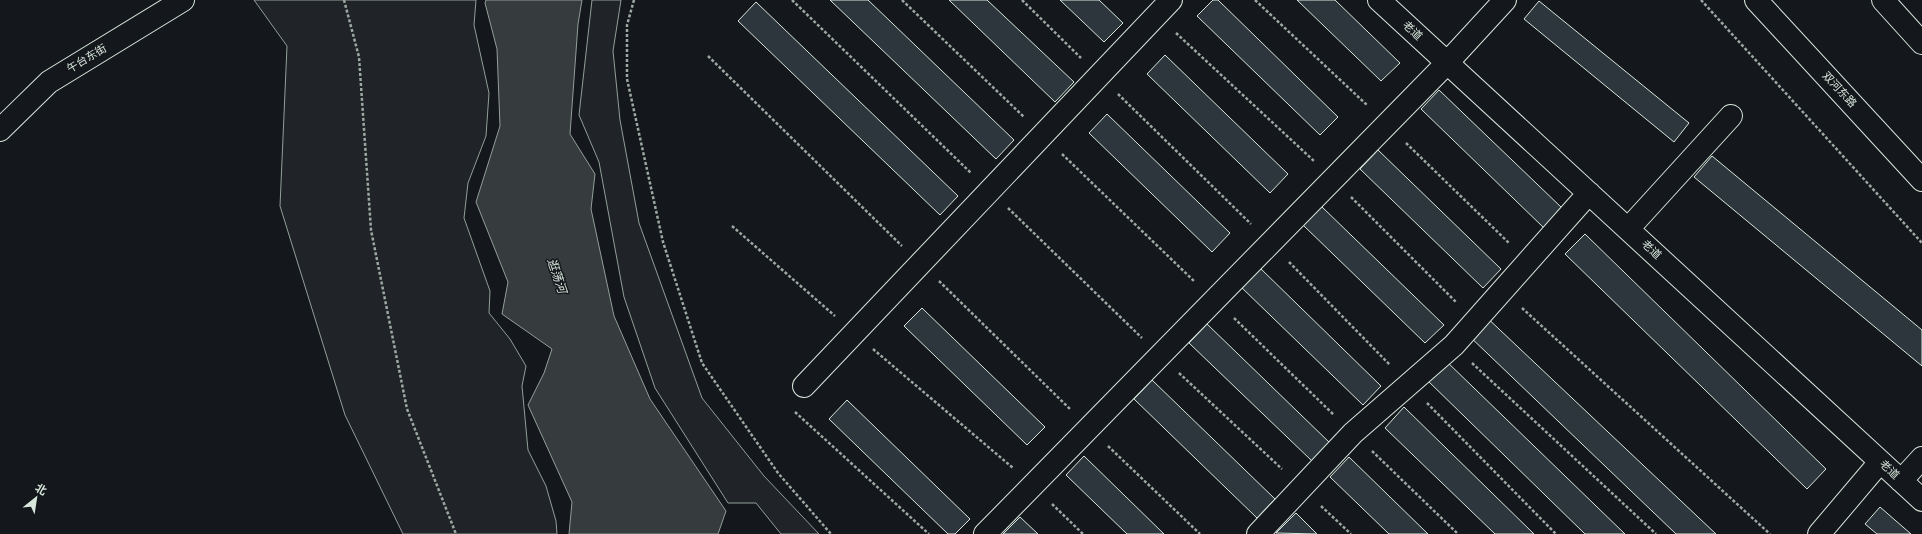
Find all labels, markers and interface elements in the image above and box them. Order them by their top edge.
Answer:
street label: 老道 [1399,18,1425,44]
street label: 午台东街 [65,42,109,76]
street label: 双河东路 [1819,69,1859,111]
street label: 老道 [1638,237,1664,263]
water label: 逛荡河 [543,256,570,298]
street label: 老道 [1876,457,1902,483]
north arrow [16,478,56,518]
text: 北 [32,481,49,499]

